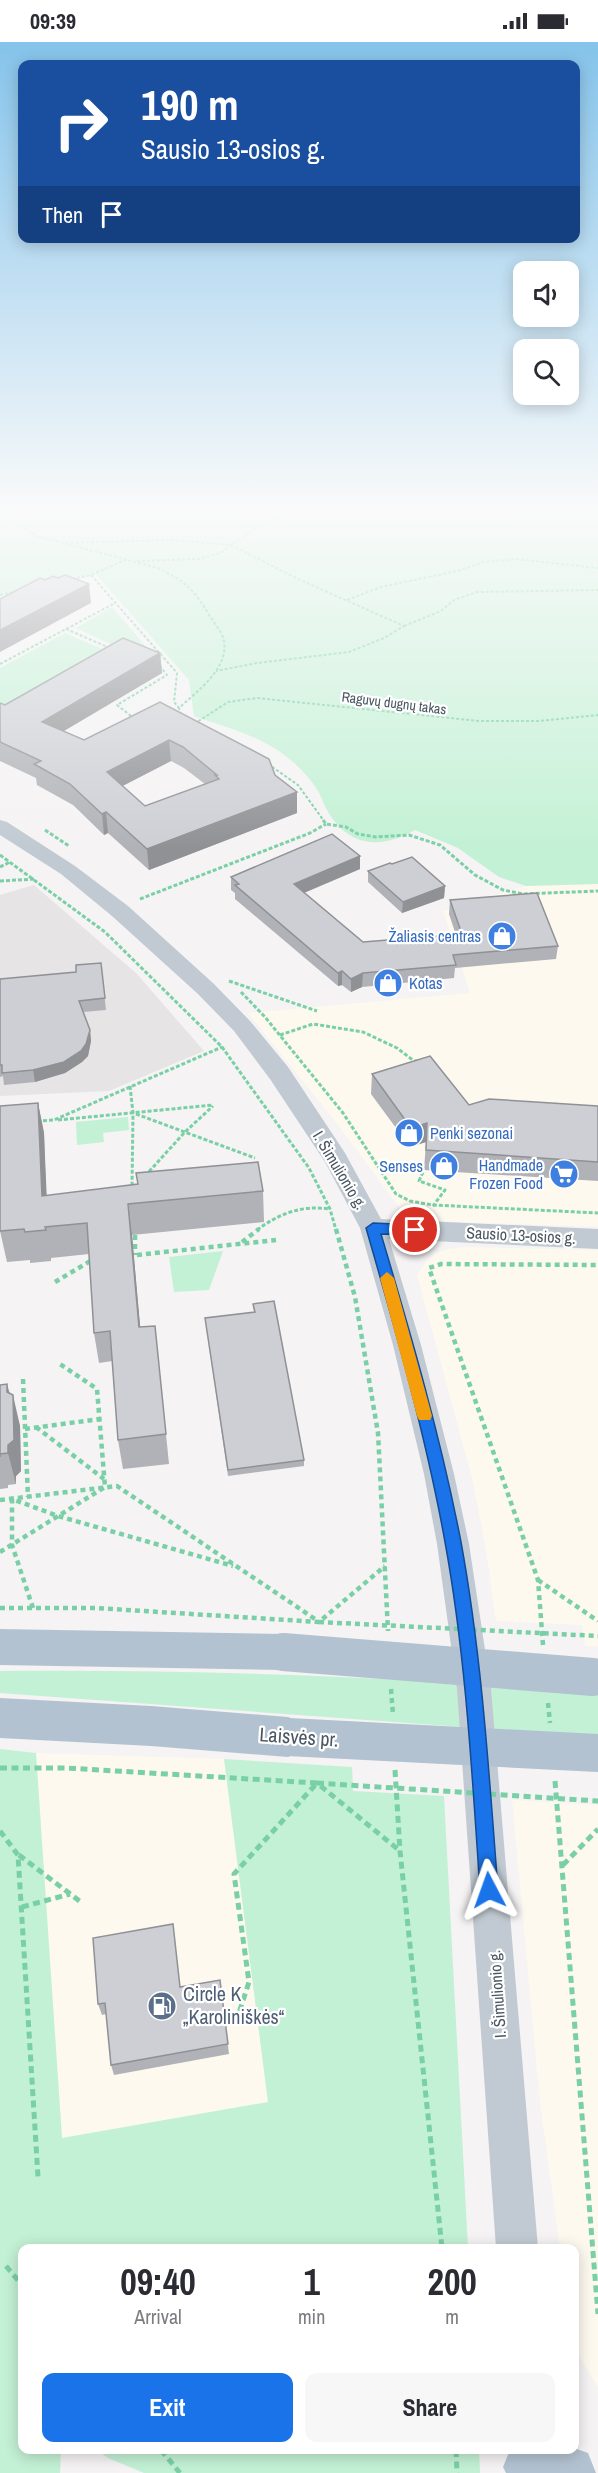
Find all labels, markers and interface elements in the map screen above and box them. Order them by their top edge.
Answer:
text: 09:39 [30,6,76,36]
text: 190 m [141,77,239,133]
icon: right [42,84,120,162]
text: Sausio 13-osios g. [141,131,326,167]
icon: arrive [95,198,128,231]
text: Then [42,200,83,230]
map controls [513,261,579,405]
button: sound [513,261,579,327]
button: search [513,339,579,405]
street label: Raguvų dugnų takas [341,688,448,718]
shop icon: Žaliasis centras [486,920,518,952]
place label: Žaliasis centras [388,925,481,947]
shop icon: Kotas [372,967,404,999]
place label: Kotas [409,972,443,994]
shop icon: Penki sezonai [393,1117,425,1149]
place label: Penki sezonai [430,1122,513,1144]
street label: I. Šimulionio g. [308,1127,372,1213]
shop icon: Senses [428,1150,460,1182]
place label: Handmade Frozen Food [469,1154,543,1194]
place label: Senses [379,1155,423,1177]
supermarket icon: Handmade Frozen Food [548,1158,580,1190]
pin [389,1204,440,1255]
icon: arrive [398,1213,431,1246]
street label: Sausio 13-osios g. [466,1221,576,1249]
street label: Laisvės pr. [259,1720,340,1753]
position arrow [457,1858,521,1922]
street label: I. Šimulionio g. [483,1949,511,2039]
place label: Circle K „Karoliniškės“ [183,1980,284,2030]
fuel station icon: Circle K „Karoliniškės“ [146,1990,178,2022]
text: 09:40 [120,2258,196,2306]
text: 1 [303,2258,320,2306]
text: 200 [428,2258,477,2306]
text: Arrival [134,2303,182,2330]
text: min [298,2303,325,2330]
text: m [445,2303,459,2330]
button: Exit [42,2373,293,2442]
button: Share [305,2373,555,2442]

